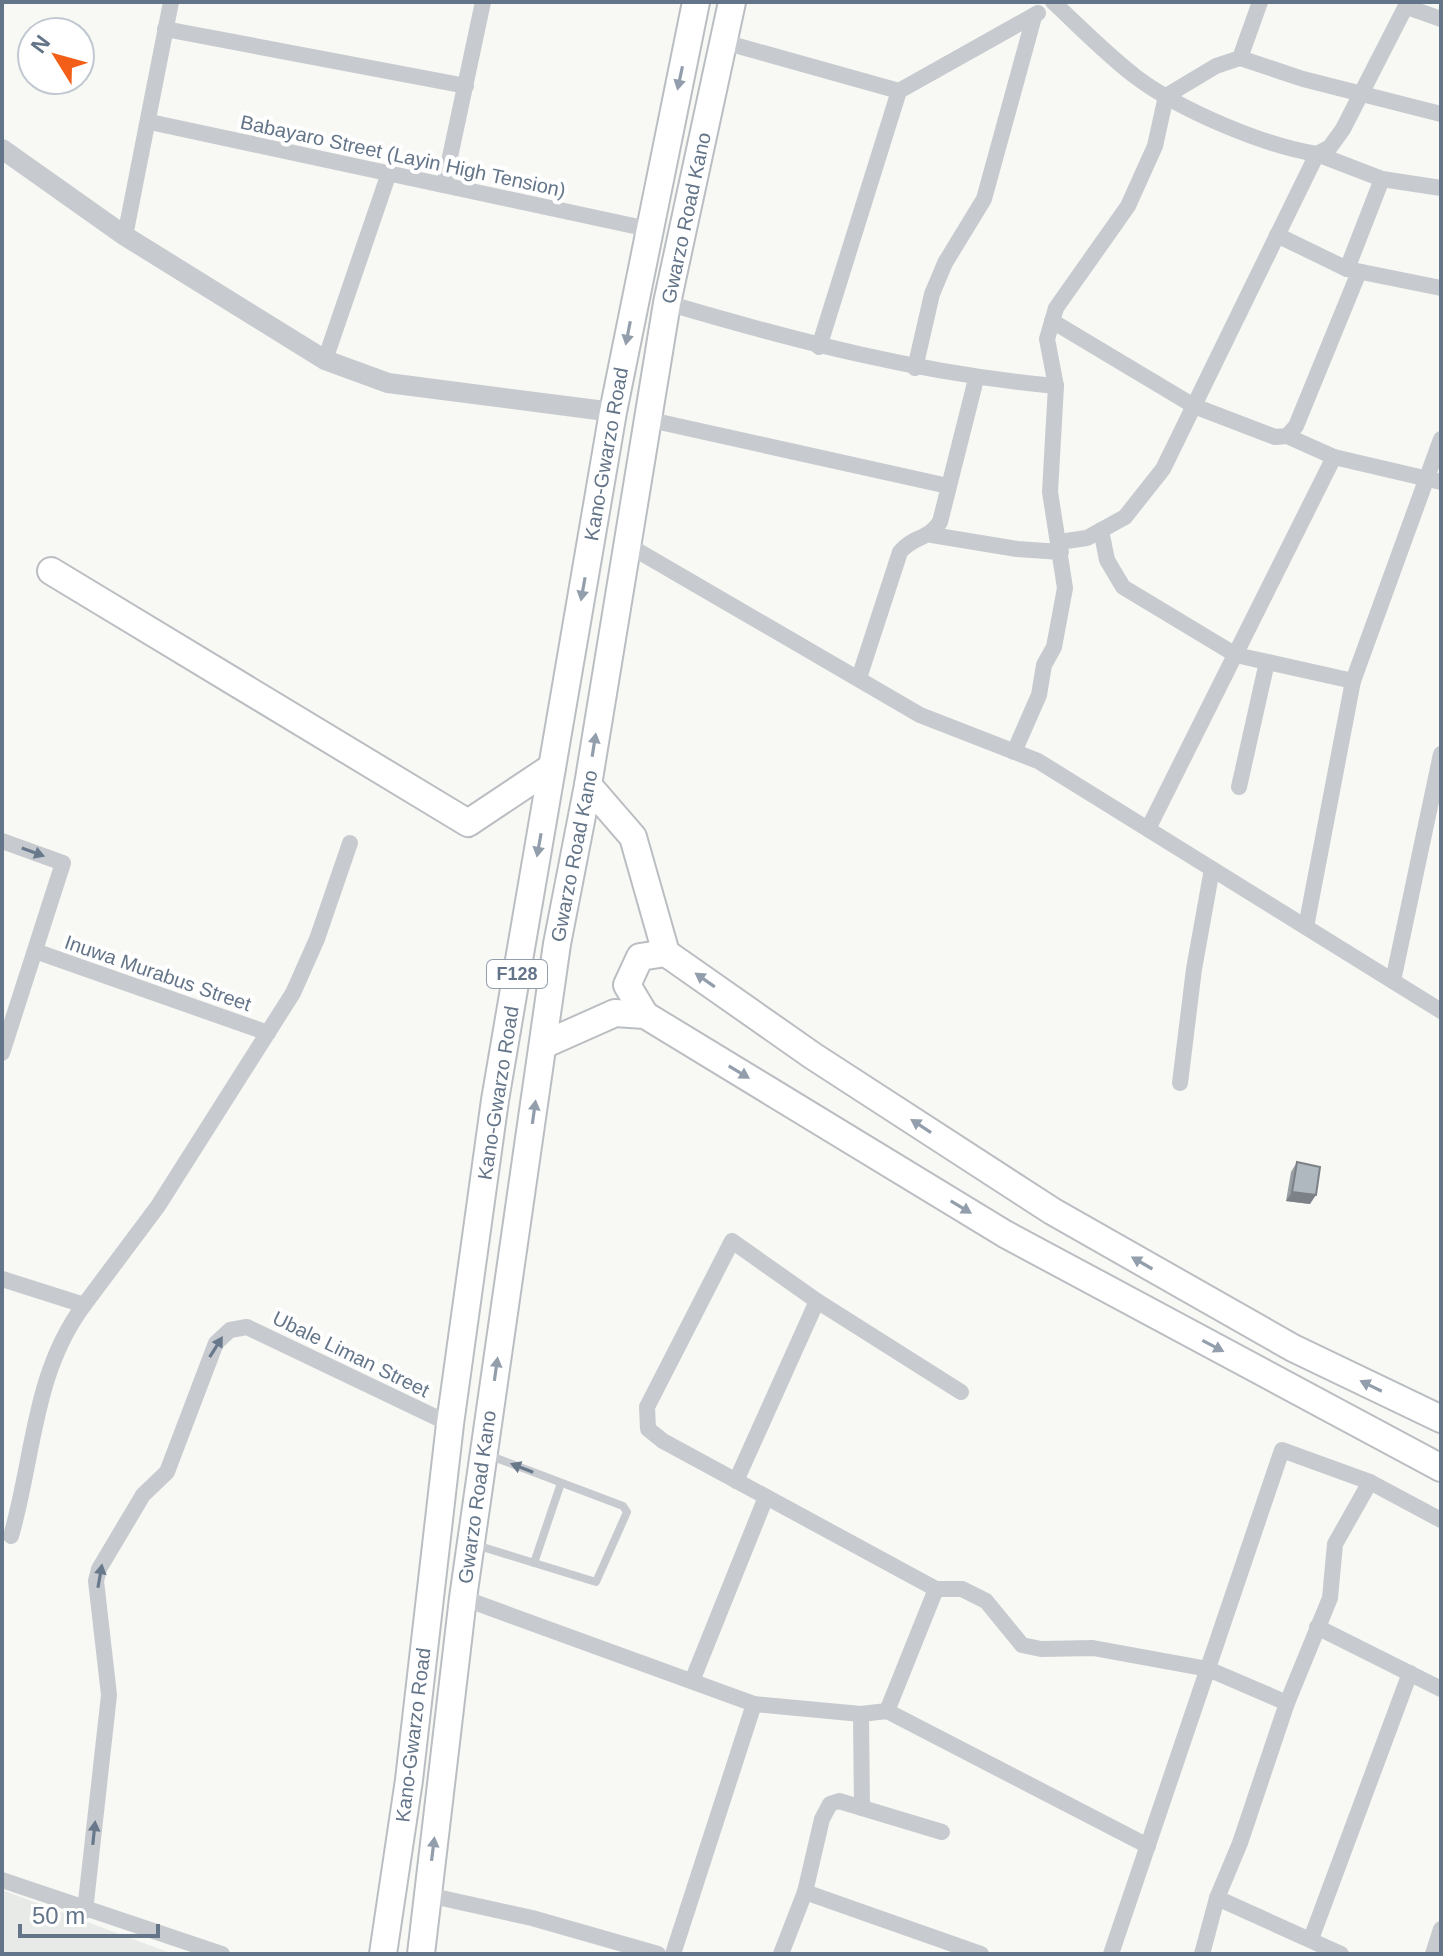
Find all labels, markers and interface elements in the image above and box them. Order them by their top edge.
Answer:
north arrow [16,16,96,96]
text: N [26,30,55,58]
one-way arrow [673,66,685,91]
street label: Babayaro Street (Layin High Tension) [238,111,568,201]
street label: Gwarzo Road Kano [657,130,715,306]
one-way arrow [621,321,634,346]
street label: Kano-Gwarzo Road [580,366,632,542]
one-way arrow [576,577,588,602]
one-way arrow [589,732,601,757]
street label: Gwarzo Road Kano [547,768,601,944]
one-way arrow [532,833,544,858]
one-way arrow [21,846,45,859]
street label: Inuwa Murabus Street [62,931,254,1015]
road number: F128 [487,960,547,988]
one-way arrow [695,973,716,989]
street label: Kano-Gwarzo Road [473,1005,523,1181]
one-way arrow [727,1064,750,1079]
one-way arrow [528,1099,540,1124]
one-way arrow [910,1119,931,1134]
one-way arrow [950,1200,972,1214]
one-way arrow [1131,1256,1153,1270]
street label: Ubale Liman Street [269,1307,433,1402]
one-way arrow [208,1336,223,1359]
one-way arrow [1202,1338,1224,1352]
one-way arrow [490,1356,503,1381]
one-way arrow [1359,1379,1382,1392]
street label: Gwarzo Road Kano [454,1409,500,1585]
one-way arrow [510,1461,534,1474]
one-way arrow [94,1563,107,1588]
street label: Kano-Gwarzo Road [391,1646,435,1824]
one-way arrow [87,1820,100,1845]
one-way arrow [427,1836,440,1861]
scale bar [20,1888,158,1938]
text: 50 m [32,1902,85,1929]

